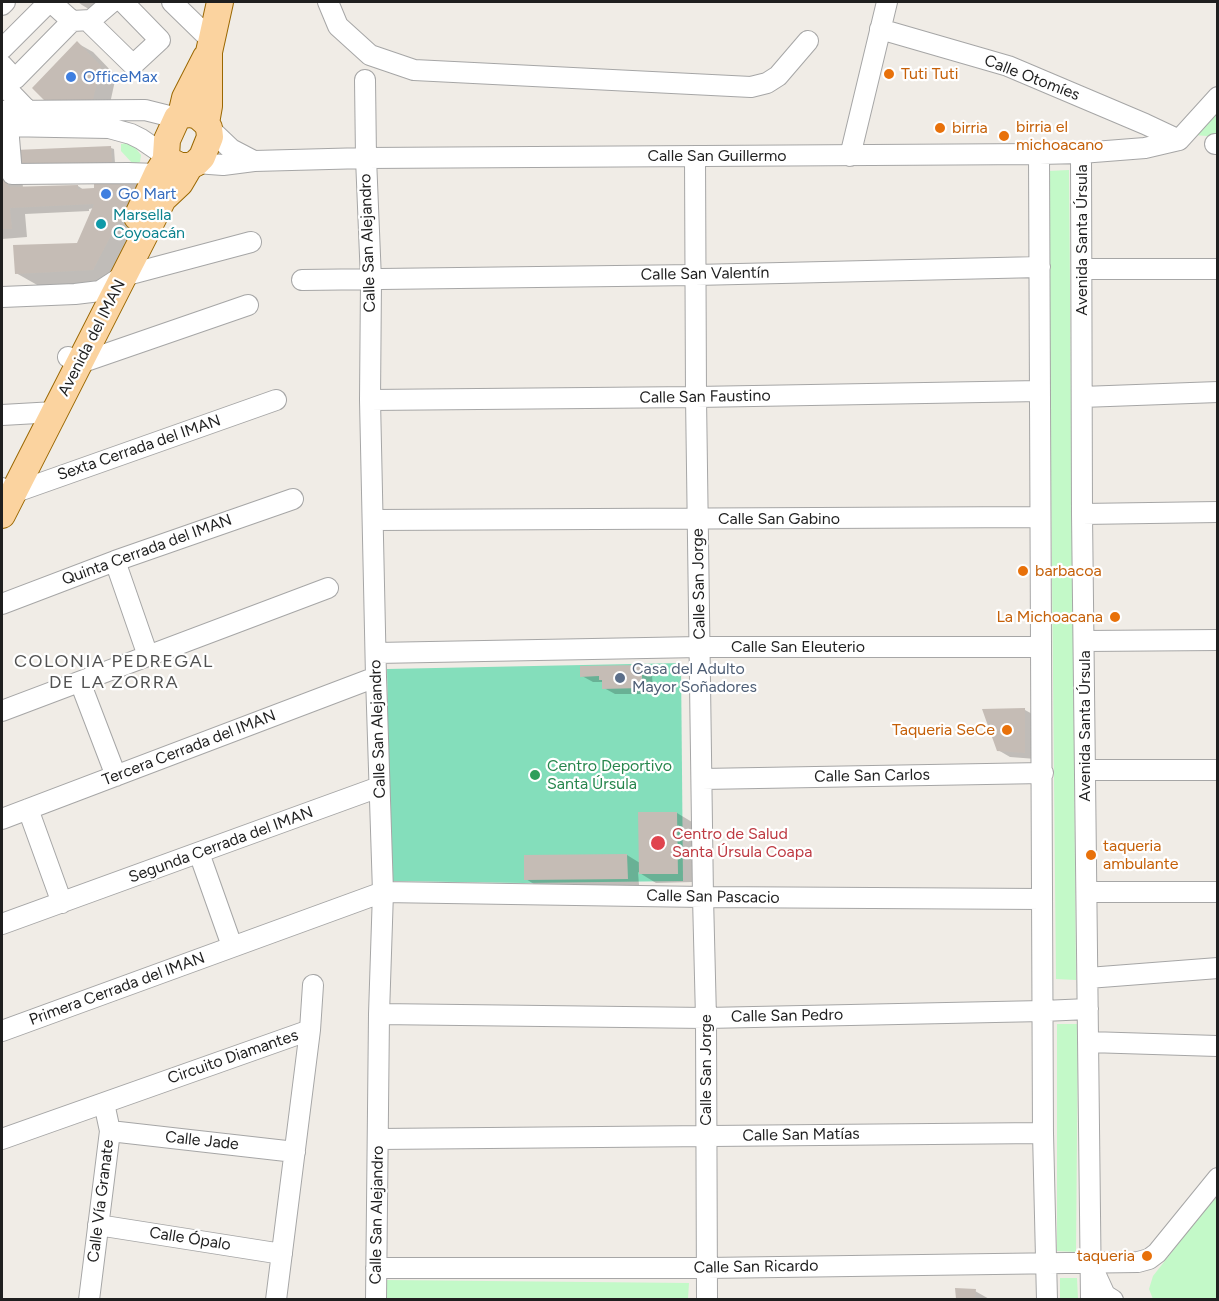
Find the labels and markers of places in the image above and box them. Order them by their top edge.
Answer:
place label: Tuti Tuti [901,64,958,84]
place label: OfficeMax [83,67,158,87]
marker: Tuti Tuti [882,67,896,81]
marker: OfficeMax [64,70,78,84]
place label: birria el michoacano [1016,117,1103,155]
place label: birria [952,118,988,138]
marker: birria [933,121,947,135]
marker: birria el michoacano [997,129,1011,143]
place label: Go Mart [118,184,177,204]
marker: Go Mart [99,187,113,201]
place label: Marsella Coyoacán [113,205,185,243]
marker: Marsella Coyoacán [94,217,108,231]
place label: barbacoa [1035,561,1102,581]
marker: barbacoa [1016,564,1030,578]
place label: La Michoacana [996,607,1103,627]
marker: La Michoacana [1108,610,1122,624]
place label: Casa del Adulto Mayor Soñadores [632,659,757,697]
marker: Casa del Adulto Mayor Soñadores [613,671,627,685]
place label: Taqueria SeCe [892,720,995,740]
marker: Taqueria SeCe [1000,723,1014,737]
place label: Centro Deportivo Santa Úrsula [547,756,672,794]
marker: Centro Deportivo Santa Úrsula [528,768,542,782]
place label: Centro de Salud Santa Úrsula Coapa [672,824,812,862]
marker: Centro de Salud Santa Úrsula Coapa [649,834,667,852]
place label: taqueria ambulante [1103,836,1178,874]
marker: taqueria ambulante [1084,848,1098,862]
place label: taqueria [1077,1246,1135,1266]
marker: taqueria [1140,1249,1154,1263]

